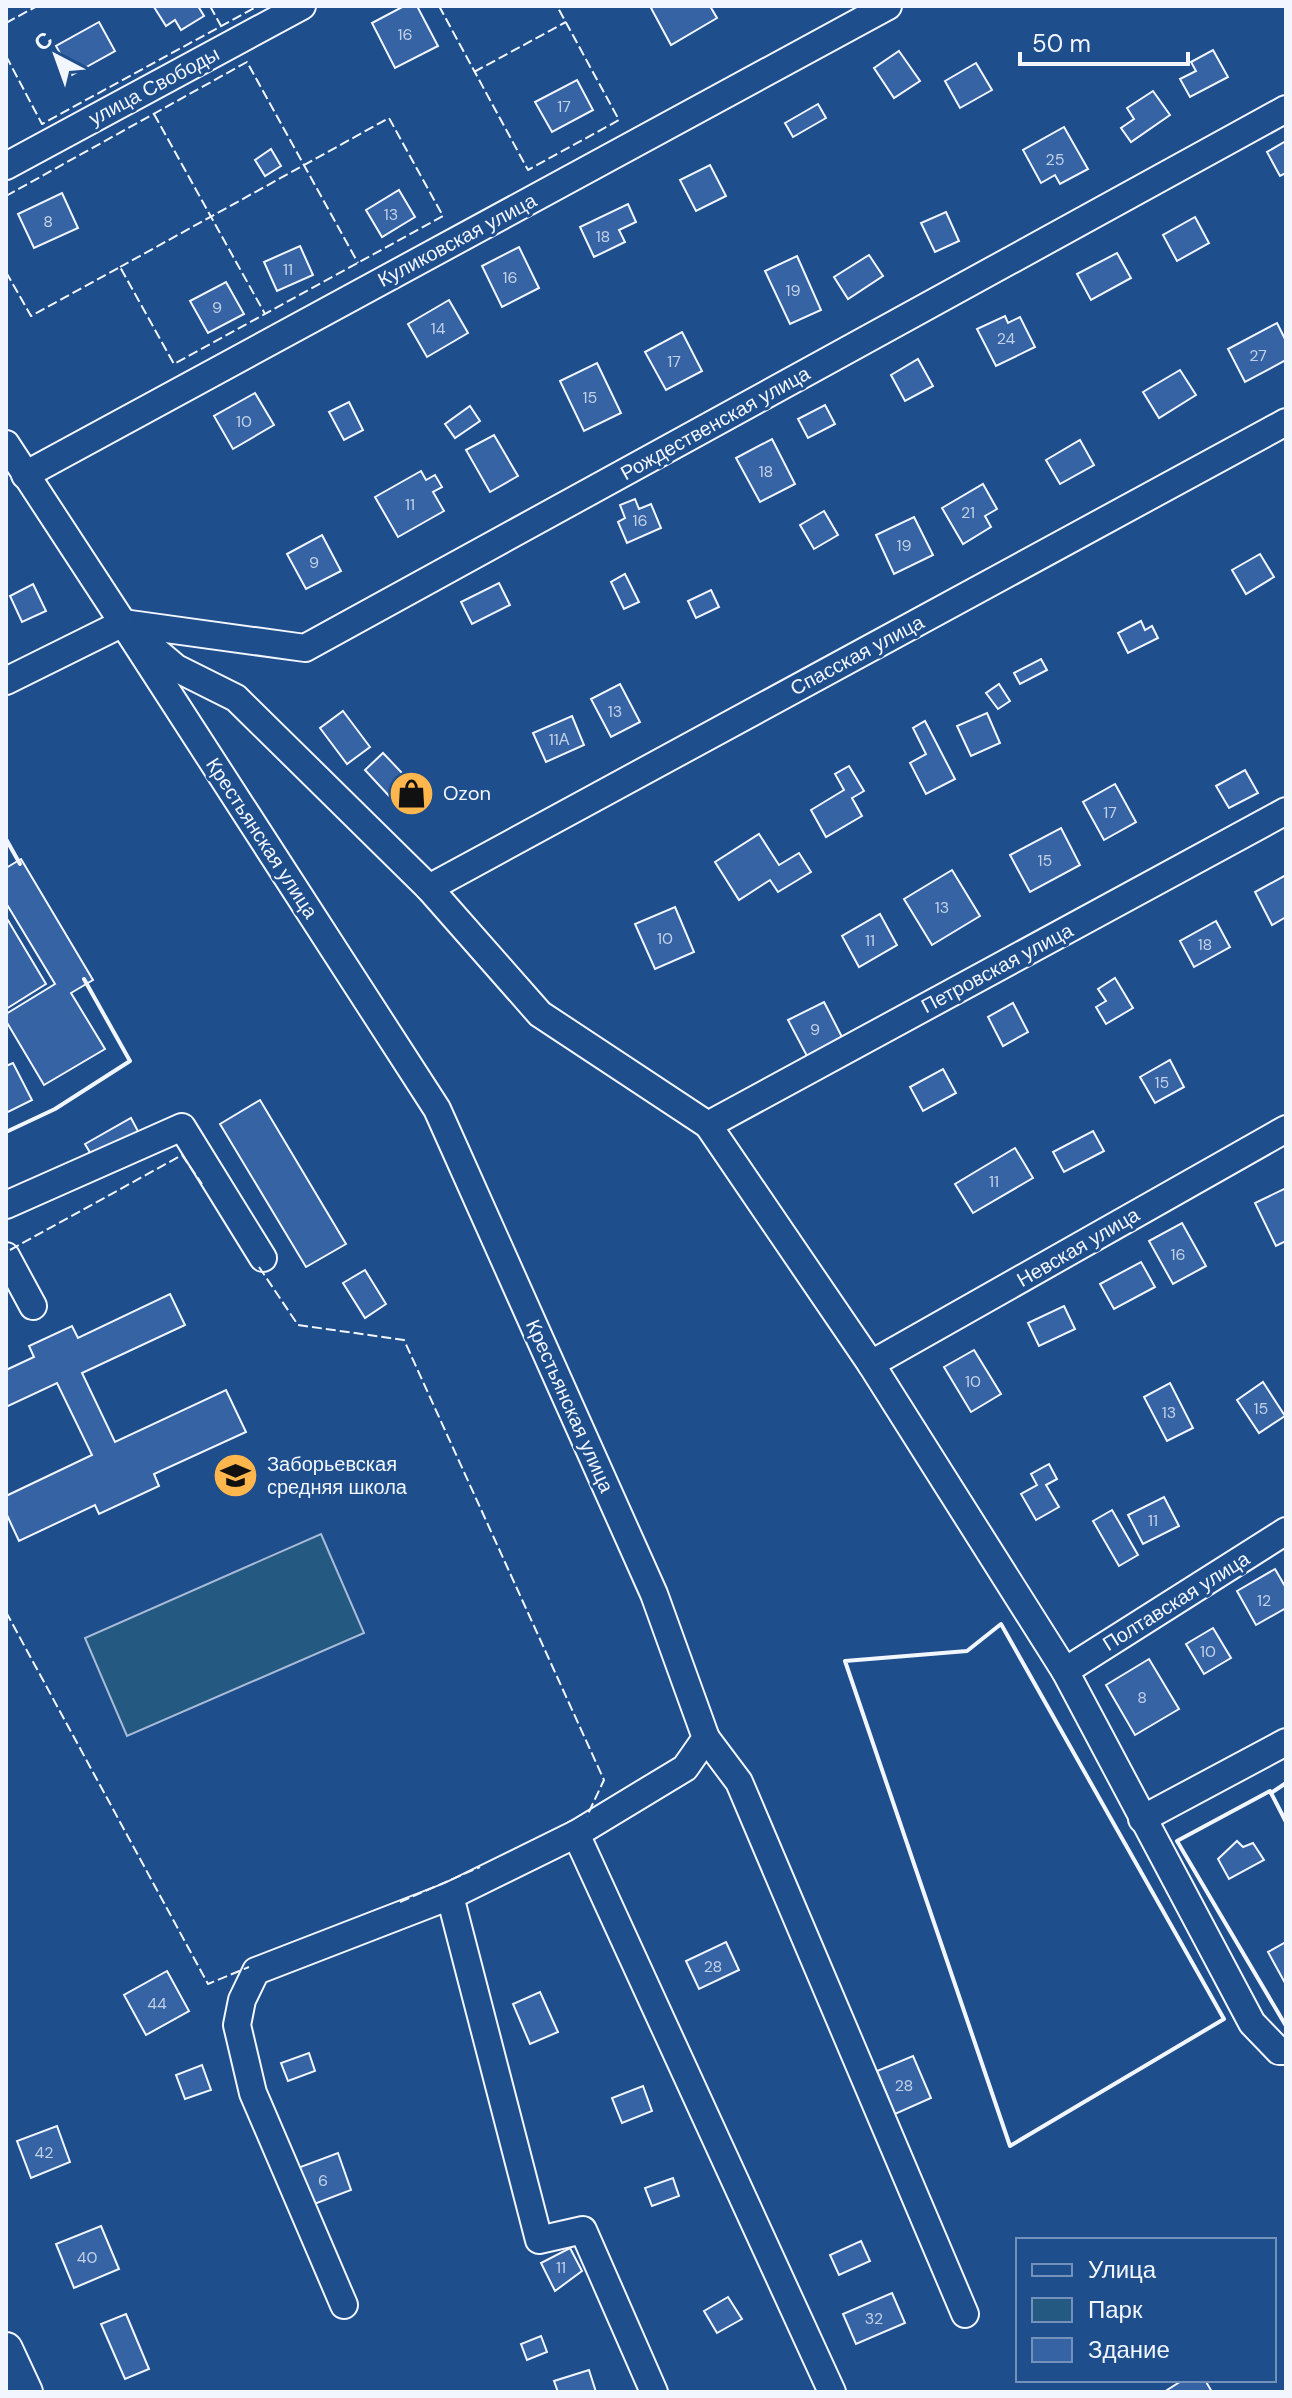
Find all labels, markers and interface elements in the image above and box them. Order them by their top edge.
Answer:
north arrow [16,16,96,96]
scale bar [1020,16,1188,66]
house number: 16 [397,24,413,45]
text: С [28,25,59,57]
text: 50 m [1032,28,1091,59]
street label: улица Свободы [84,41,224,131]
house number: 17 [557,96,571,117]
house number: 25 [1046,149,1064,170]
street label: Куликовская улица [373,187,542,293]
house number: 13 [384,204,398,225]
house number: 8 [43,211,53,232]
house number: 18 [596,226,610,247]
house number: 11 [283,259,293,280]
house number: 16 [502,267,518,288]
house number: 19 [785,280,801,301]
house number: 9 [212,297,222,318]
house number: 14 [431,318,446,339]
house number: 24 [997,328,1016,349]
house number: 27 [1249,345,1267,366]
house number: 17 [667,351,681,372]
street label: Рождественская улица [616,360,815,486]
house number: 15 [583,387,597,408]
house number: 10 [236,411,252,432]
house number: 18 [759,461,773,482]
house number: 11 [405,494,415,515]
house number: 21 [961,502,975,523]
house number: 16 [632,510,648,531]
house number: 19 [896,535,912,556]
house number: 9 [309,552,319,573]
street label: Спасская улица [786,608,929,701]
house number: 13 [608,701,622,722]
house number: 11А [549,729,570,750]
street label: Крестьянская улица [200,753,324,924]
shop icon: Ozon [388,769,436,817]
place label: Ozon [443,780,491,806]
house number: 17 [1103,802,1117,823]
house number: 15 [1038,850,1052,871]
house number: 13 [935,897,949,918]
street label: Петровская улица [917,917,1078,1019]
house number: 10 [657,928,673,949]
house number: 11 [865,930,875,951]
house number: 18 [1198,934,1212,955]
house number: 9 [810,1019,820,1040]
house number: 15 [1155,1072,1169,1093]
house number: 11 [989,1171,999,1192]
street label: Невская улица [1012,1201,1145,1293]
house number: 16 [1170,1244,1186,1265]
street label: Крестьянская улица [520,1315,620,1497]
house number: 10 [965,1371,981,1392]
house number: 15 [1254,1398,1268,1419]
house number: 13 [1162,1402,1176,1423]
place label: Заборьевская средняя школа [267,1451,408,1500]
school or university icon: Заборьевская средняя школа [212,1452,260,1500]
house number: 11 [1148,1510,1158,1531]
street label: Полтавская улица [1098,1545,1255,1657]
house number: 12 [1257,1590,1271,1611]
house number: 10 [1200,1641,1216,1662]
house number: 8 [1137,1687,1147,1708]
house number: 28 [704,1956,722,1977]
house number: 44 [147,1993,167,2014]
house number: 28 [895,2075,913,2096]
house number: 42 [35,2142,53,2163]
house number: 6 [318,2170,328,2191]
legend [1016,2238,1276,2382]
house number: 40 [77,2247,97,2268]
text: Улица [1088,2254,1157,2285]
house number: 11 [556,2257,566,2278]
text: Парк [1088,2294,1143,2325]
house number: 32 [865,2308,883,2329]
text: Здание [1088,2334,1170,2365]

